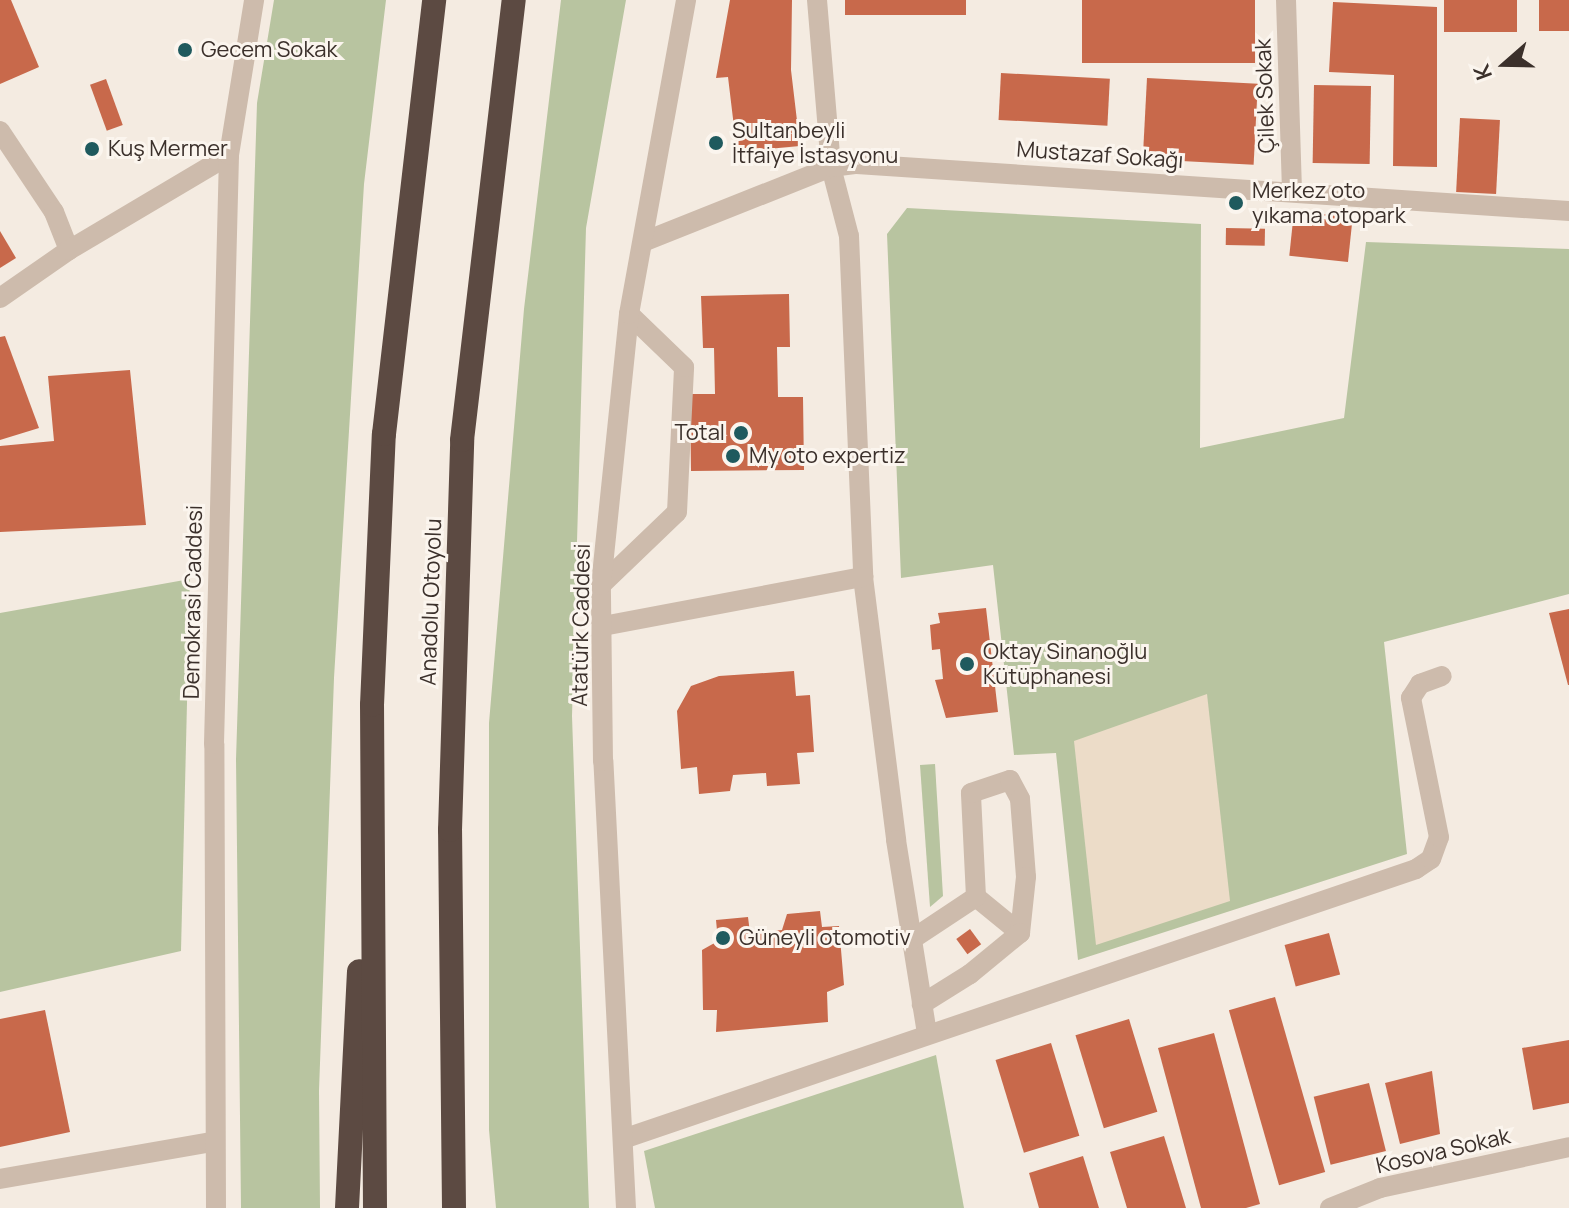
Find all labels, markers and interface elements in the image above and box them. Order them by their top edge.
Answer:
north arrow [1465,24,1545,104]
place label: Gecem Sokak [201,37,337,63]
street label: Çilek Sokak [1250,38,1280,154]
marker: Gecem Sokak [176,41,194,59]
text: K [1466,60,1499,84]
place label: Sultanbeyli İtfaiye İstasyonu [732,117,898,168]
marker: Sultanbeyli İtfaiye İstasyonu [707,134,725,152]
place label: Kuş Mermer [108,136,228,162]
street label: Mustazaf Sokağı [1016,136,1184,174]
marker: Kuş Mermer [83,140,101,158]
place label: Merkez oto yıkama otopark [1252,177,1406,228]
marker: Merkez oto yıkama otopark [1227,194,1245,212]
place label: Total [674,420,725,446]
marker: Total [732,424,750,442]
place label: My oto expertiz [749,443,906,469]
marker: My oto expertiz [724,447,742,465]
street label: Demokrasi Caddesi [178,505,208,699]
street label: Anadolu Otoyolu [415,518,447,686]
street label: Atatürk Caddesi [566,543,596,707]
place label: Oktay Sinanoğlu Kütüphanesi [983,638,1147,690]
marker: Oktay Sinanoğlu Kütüphanesi [958,655,976,673]
place label: Güneyli otomotiv [739,925,911,951]
marker: Güneyli otomotiv [714,929,732,947]
street label: Kosova Sokak [1373,1123,1513,1179]

